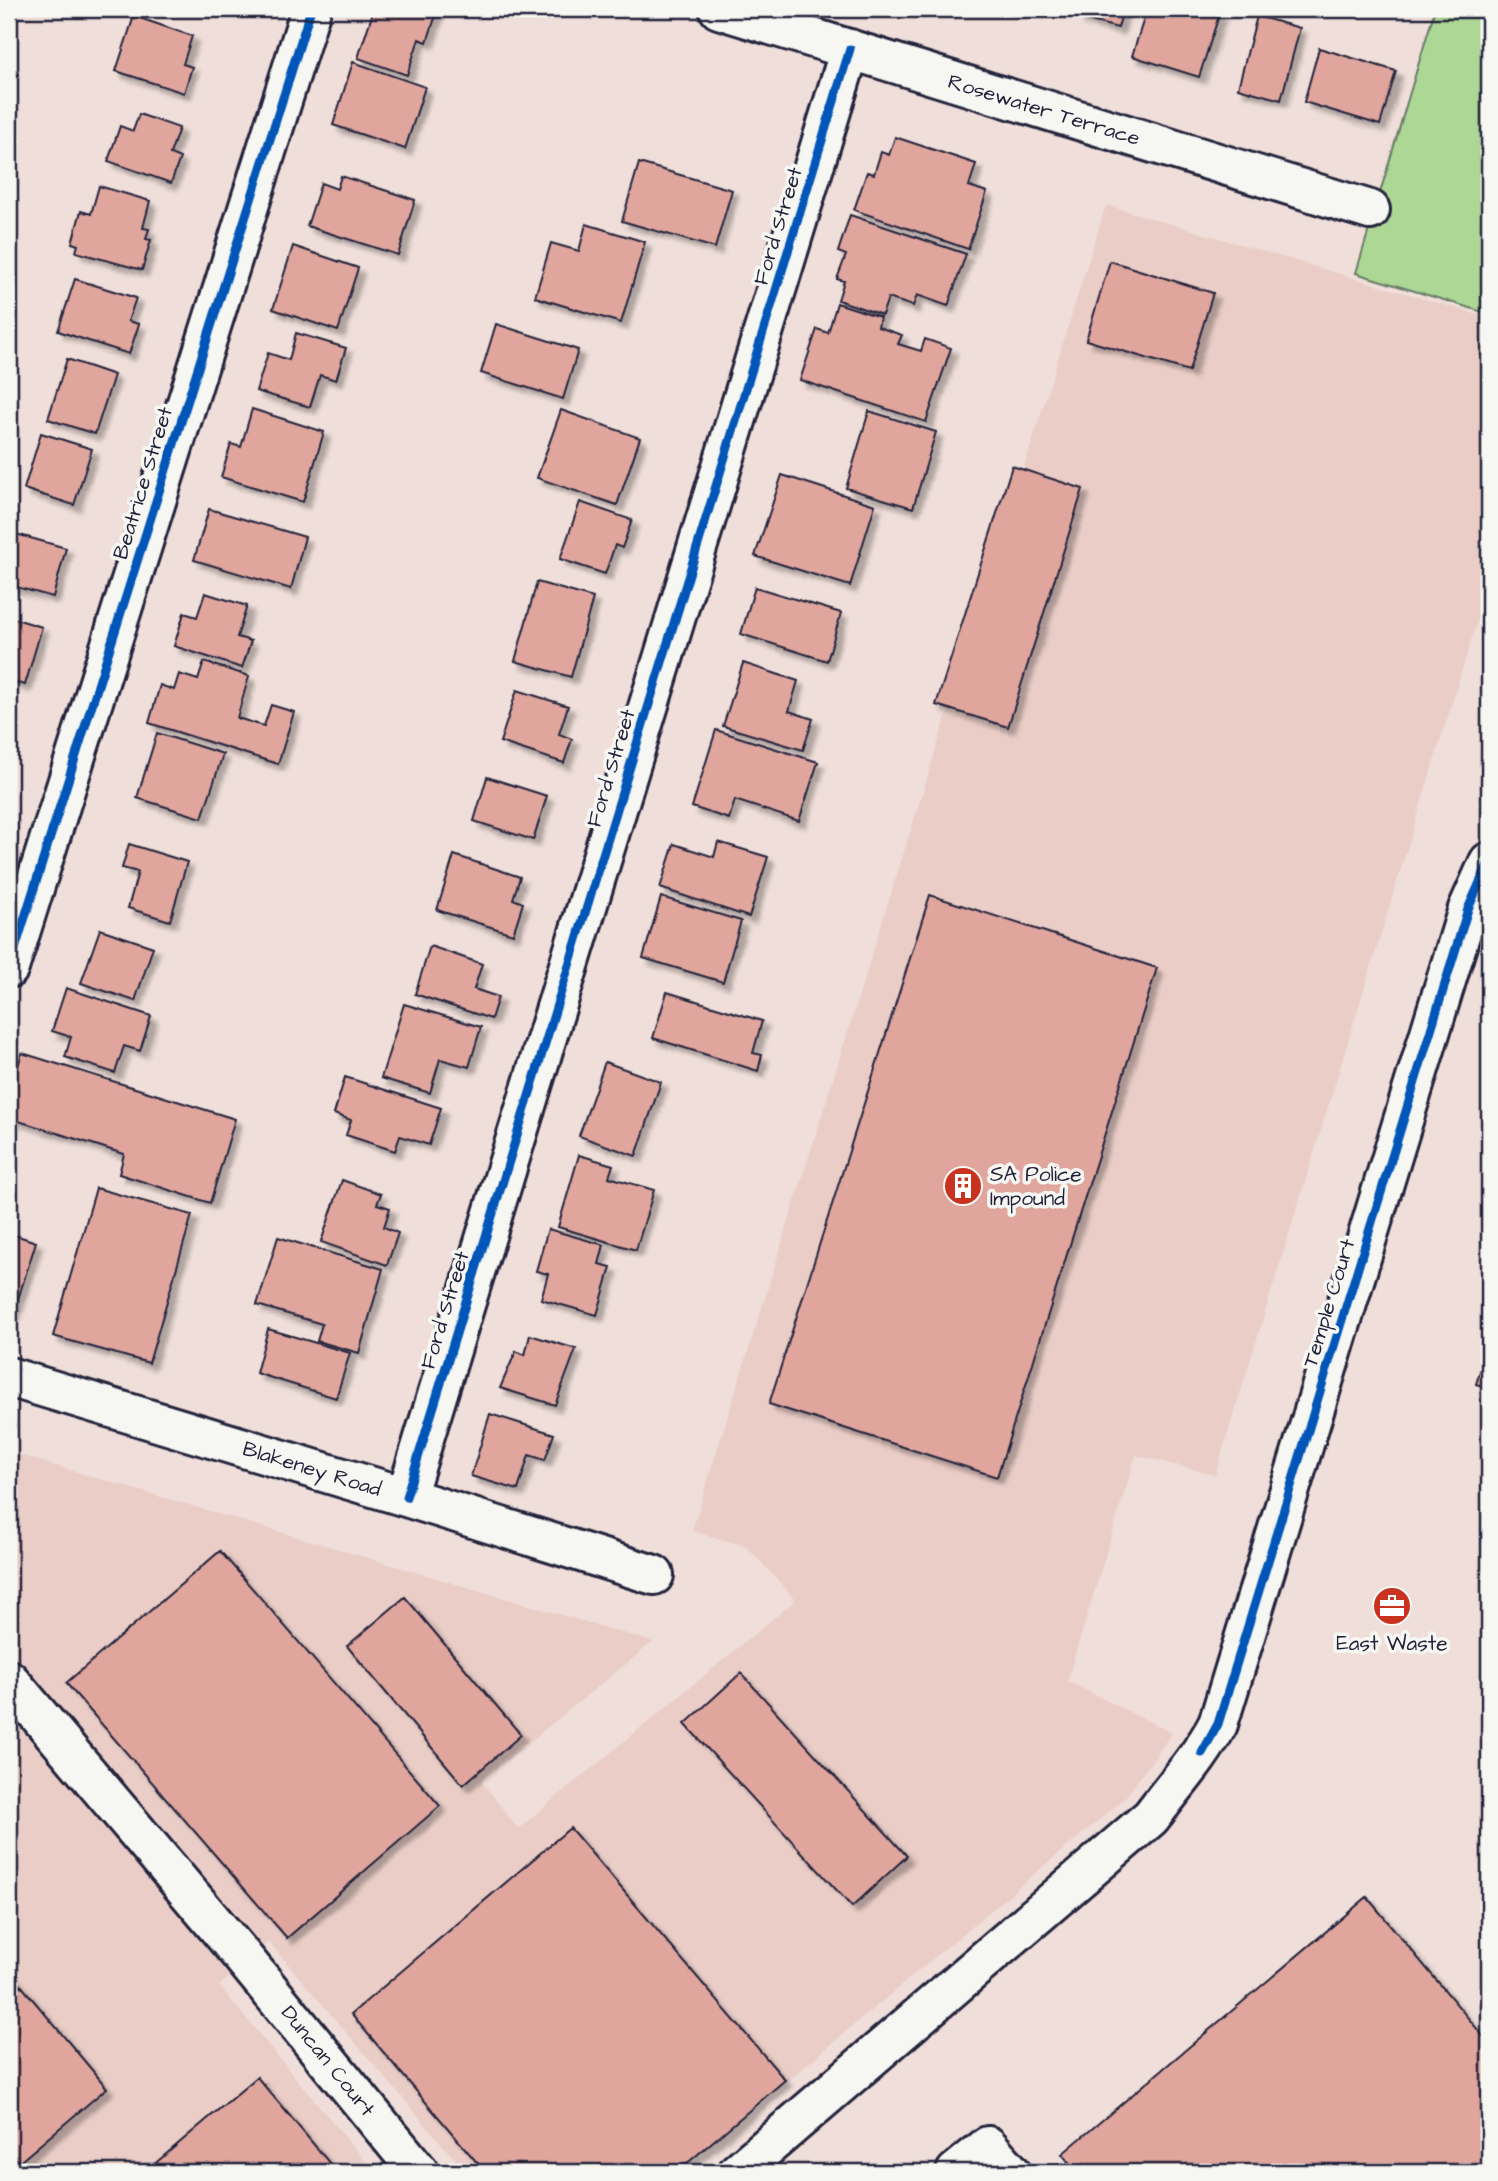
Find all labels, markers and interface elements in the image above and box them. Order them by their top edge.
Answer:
street label: Rosewater Terrace [945,67,1143,153]
street label: Ford Street [746,163,810,289]
street label: Beatrice Street [106,403,180,563]
street label: Ford Street [579,705,643,831]
place label: SA Police Impound [990,1160,1082,1214]
building icon: SA Police Impound [942,1165,984,1207]
street label: Temple Court [1296,1235,1363,1371]
street label: Ford Street [413,1247,477,1373]
street label: Blakeney Road [239,1434,385,1506]
office icon: East Waste [1371,1585,1413,1627]
place label: East Waste [1336,1629,1448,1658]
street label: Duncan Court [274,1999,382,2123]

